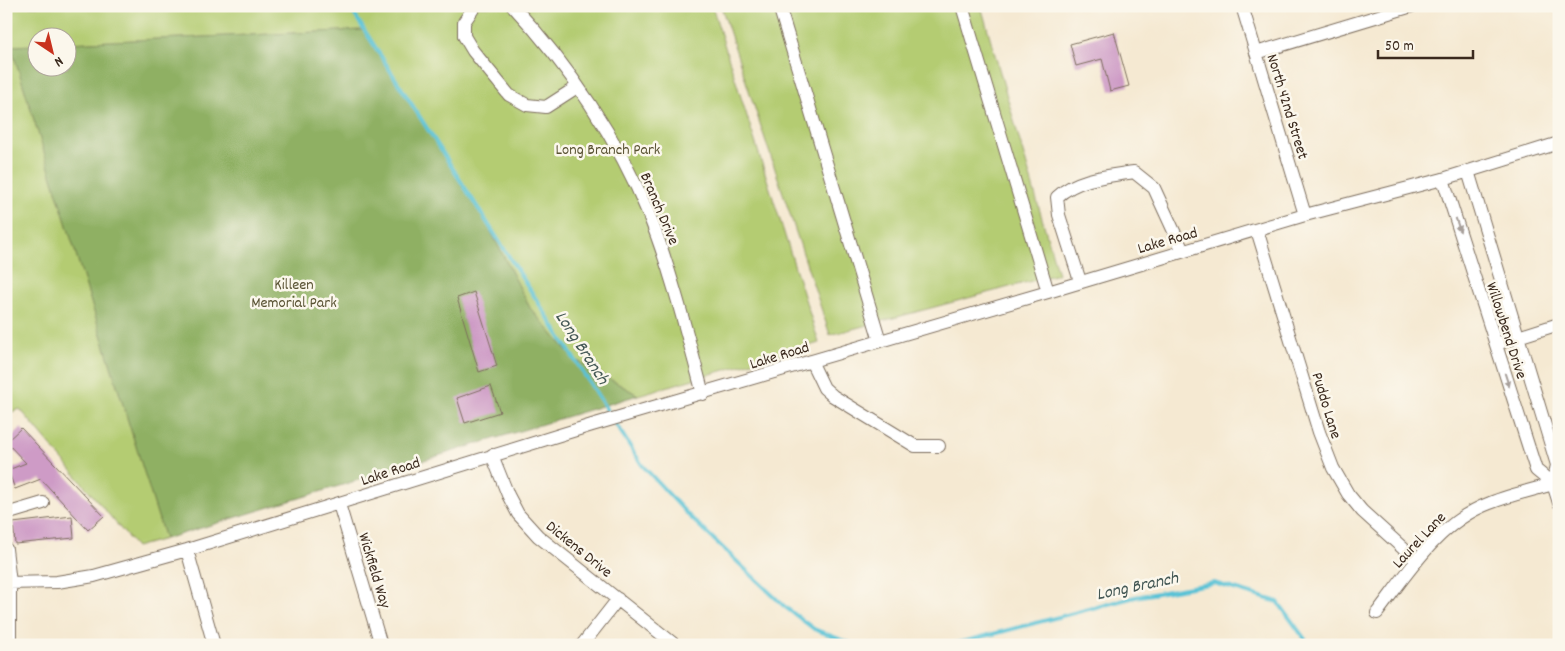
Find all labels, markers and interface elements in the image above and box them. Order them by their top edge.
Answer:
north arrow [28,28,78,78]
scale bar [1378,28,1472,60]
text: 50 m [1385,36,1414,58]
text: N [50,51,67,71]
street label: North 42nd Street [1260,51,1314,162]
park label: Long Branch Park [556,139,660,162]
street label: Branch Drive [633,169,684,249]
one-way arrow [1454,218,1462,233]
street label: Lake Road [1135,222,1200,261]
park label: Killeen Memorial Park [251,274,337,315]
street label: Willowbend Drive [1479,279,1532,382]
water label: Long Branch [548,307,614,391]
street label: Lake Road [747,336,812,376]
street label: Puddo Lane [1305,370,1347,442]
one-way arrow [1504,372,1512,387]
street label: Lake Road [358,452,423,493]
street label: Laurel Lane [1388,507,1452,574]
street label: Dickens Drive [540,516,617,584]
street label: Wickfield Way [351,530,396,612]
water label: Long Branch [1094,566,1182,608]

